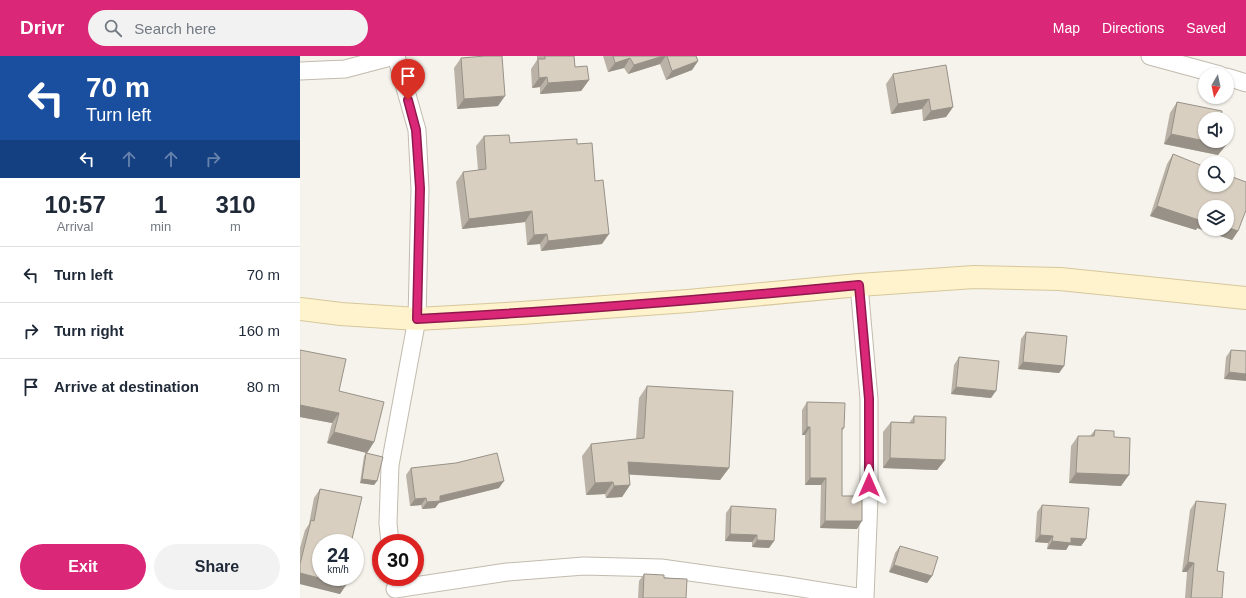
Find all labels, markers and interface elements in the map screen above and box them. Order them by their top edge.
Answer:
search box [88,10,368,46]
text: Drivr [20,17,64,38]
icon: search [102,17,124,39]
text: Search here [134,20,216,37]
text: Map [1053,20,1080,36]
text: Directions [1102,20,1164,36]
text: Saved [1186,20,1226,36]
pin [391,59,425,100]
icon: arrive [397,65,419,87]
north arrow [1198,68,1234,104]
map controls [1198,68,1234,236]
icon: left [20,72,72,124]
text: 70 m [86,72,150,103]
text: Turn left [86,105,151,125]
button: sound [1198,112,1234,148]
icon: left [76,148,98,170]
icon: ahead [118,148,140,170]
icon: ahead [160,148,182,170]
icon: right [202,148,224,170]
button: search [1198,156,1234,192]
text: 10:57 [44,191,106,218]
text: 1 [154,191,167,218]
text: 310 [216,191,256,218]
button: layers [1198,200,1234,236]
text: Arrival [57,219,94,234]
text: min [150,219,171,234]
text: m [230,219,241,234]
icon: left [20,264,42,286]
text: Turn left [54,266,113,283]
text: 70 m [247,266,280,283]
icon: right [20,320,42,342]
text: Turn right [54,322,124,339]
text: 160 m [238,322,280,339]
icon: arrive [20,376,42,398]
text: Arrive at destination [54,378,199,395]
text: 80 m [247,378,280,395]
position arrow [848,464,890,506]
speed limit sign: 30 [372,534,424,586]
button: Exit [20,544,146,590]
button: Share [154,544,280,590]
text: 24 [327,544,349,566]
text: km/h [327,564,349,575]

